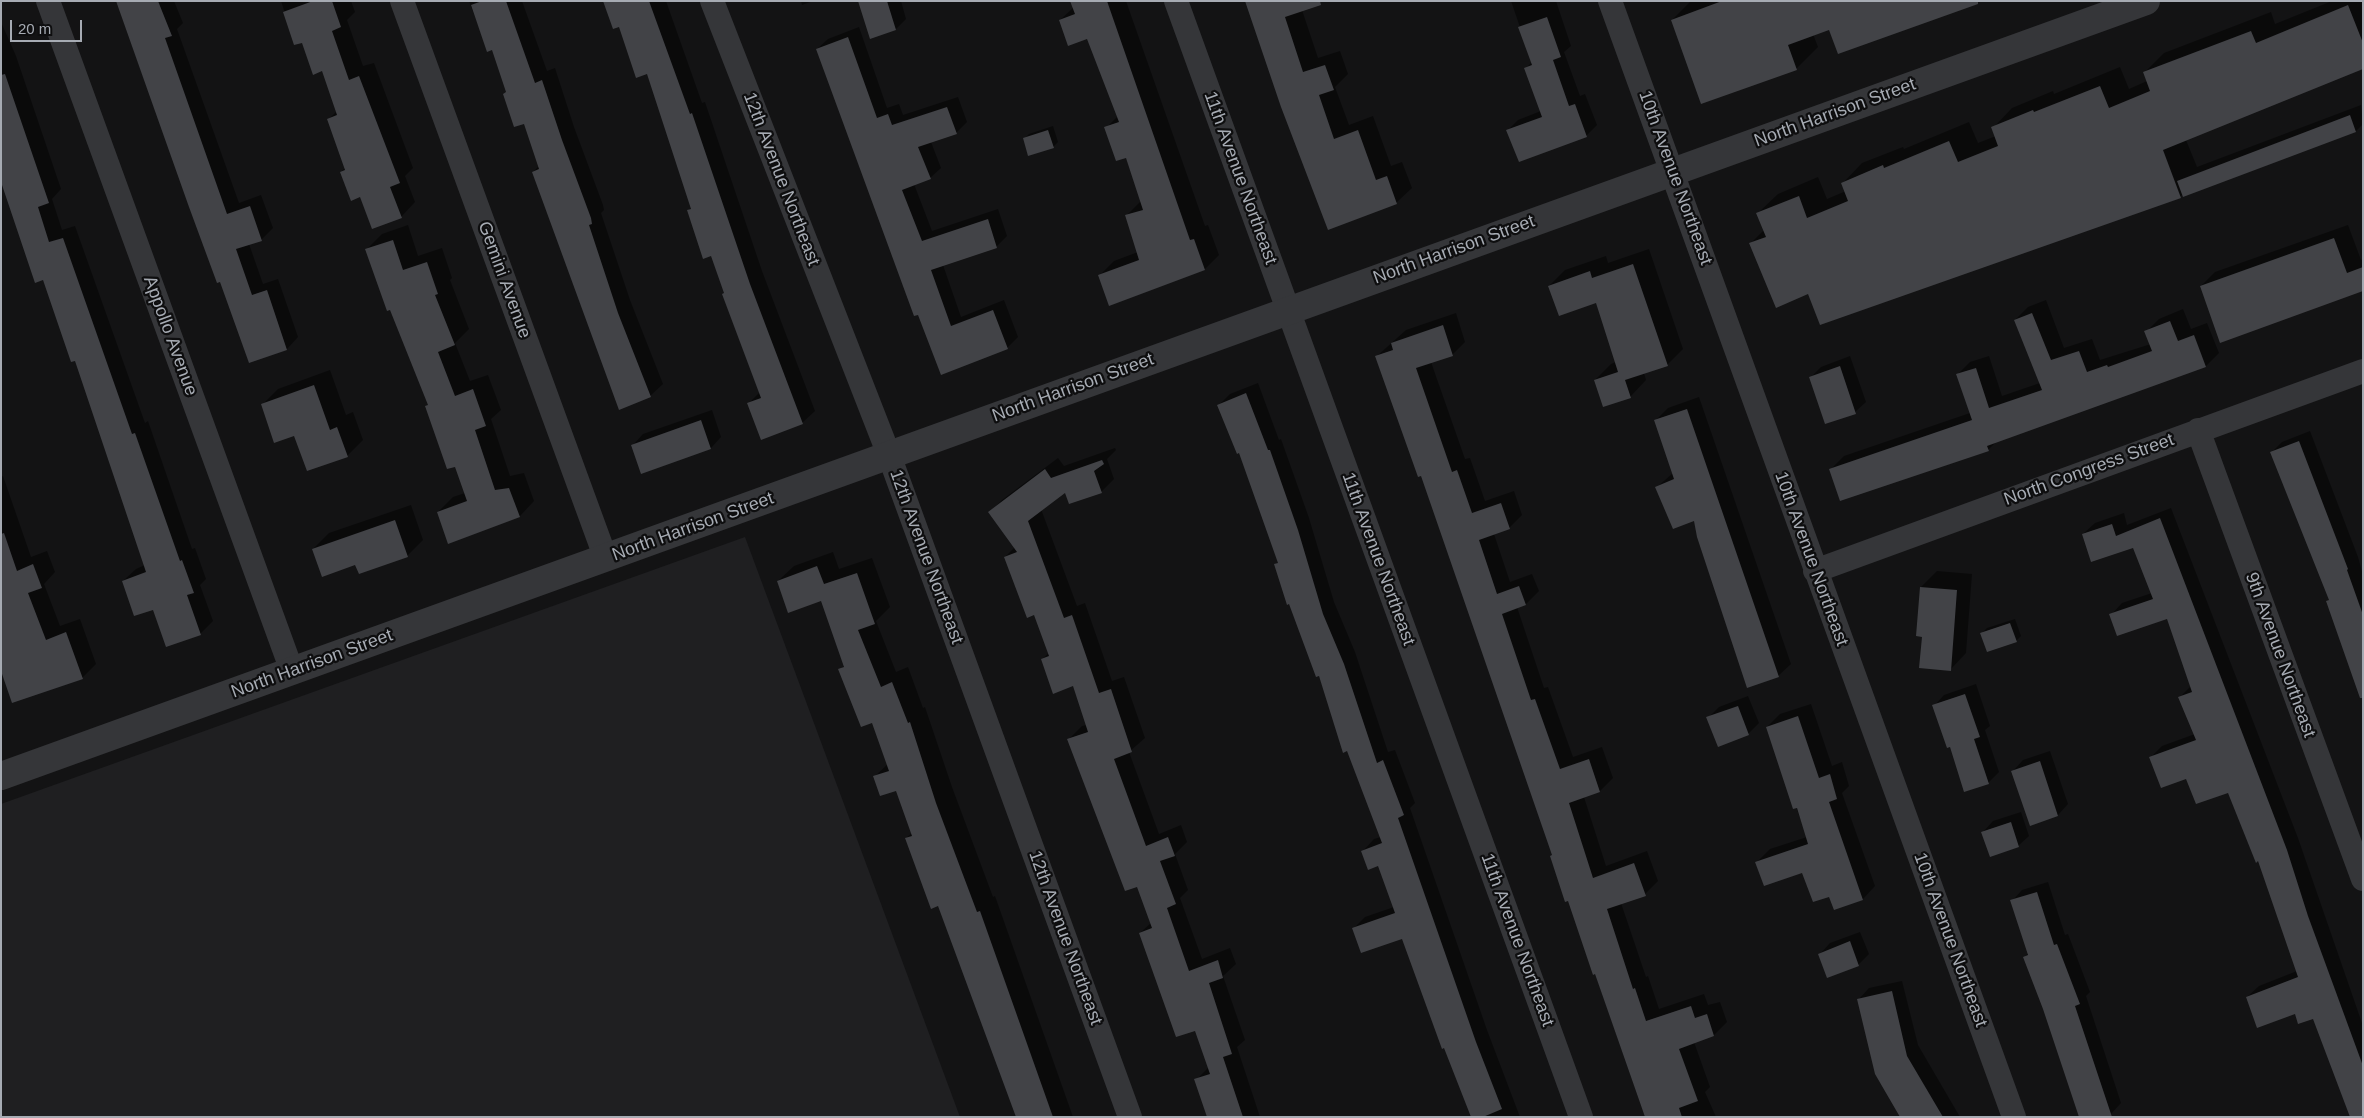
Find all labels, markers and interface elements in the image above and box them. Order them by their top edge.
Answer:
scale bar [12,10,85,42]
text: 20 m [18,20,51,37]
street label: North Harrison Street [1751,74,1919,152]
street label: 10th Avenue Northeast [1633,88,1717,268]
street label: 12th Avenue Northeast [738,89,824,269]
street label: 11th Avenue Northeast [1199,89,1281,267]
street label: North Harrison Street [1370,211,1538,289]
street label: Gemini Avenue [473,219,535,341]
street label: Appollo Avenue [138,273,202,399]
street label: North Harrison Street [989,349,1157,427]
street label: North Congress Street [2001,429,2177,511]
street label: 12th Avenue Northeast [884,467,968,647]
street label: 10th Avenue Northeast [1769,469,1853,649]
street label: 11th Avenue Northeast [1337,470,1419,648]
street label: North Harrison Street [609,488,777,566]
street label: 9th Avenue Northeast [2240,570,2320,740]
street label: North Harrison Street [228,625,396,703]
street label: 12th Avenue Northeast [1023,848,1107,1028]
street label: 10th Avenue Northeast [1908,850,1992,1030]
street label: 11th Avenue Northeast [1476,851,1558,1029]

